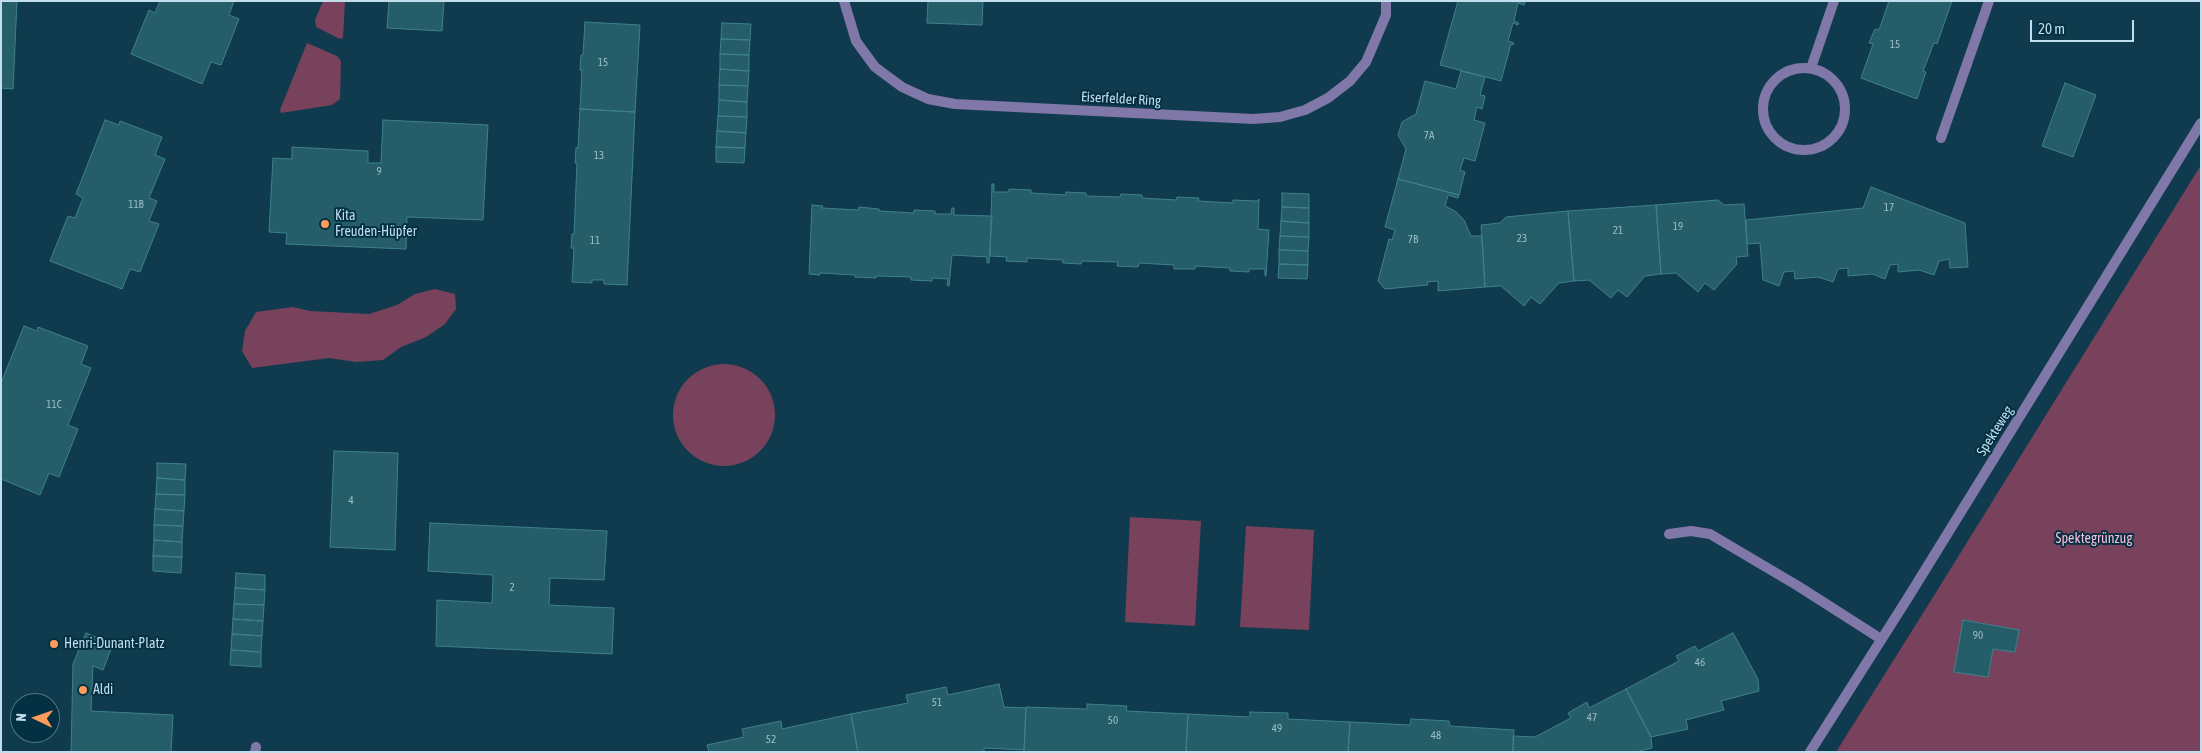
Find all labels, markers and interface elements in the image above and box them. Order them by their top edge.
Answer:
scale bar [2032,10,2136,42]
text: 20 m [2038,20,2065,37]
house number: 15 [1890,38,1900,52]
house number: 15 [598,56,608,70]
street label: Eiserfelder Ring [1080,89,1162,109]
house number: 7A [1424,129,1434,143]
house number: 13 [594,149,604,163]
house number: 9 [376,165,382,179]
house number: 11B [128,198,144,212]
house number: 17 [1884,201,1894,215]
place label: Kita Freuden-Hüpfer [335,208,417,240]
marker: Kita Freuden-Hüpfer [319,218,331,230]
house number: 19 [1673,220,1683,234]
house number: 21 [1613,224,1623,238]
house number: 23 [1517,232,1527,246]
house number: 7B [1408,233,1418,247]
house number: 11 [590,234,600,248]
house number: 11C [46,398,62,412]
street label: Spekteweg [1973,403,2017,459]
house number: 4 [348,494,354,508]
park label: Spektegrünzug [2056,531,2132,547]
house number: 2 [509,581,515,595]
house number: 90 [1973,629,1983,643]
place label: Henri-Dunant-Platz [64,636,165,652]
marker: Henri-Dunant-Platz [48,638,60,650]
house number: 46 [1695,656,1705,670]
place label: Aldi [93,682,113,698]
marker: Aldi [77,684,89,696]
north arrow [10,693,60,743]
house number: 51 [932,696,942,710]
house number: 47 [1587,711,1597,725]
text: N [13,713,29,722]
house number: 50 [1108,714,1118,728]
house number: 49 [1272,722,1282,736]
house number: 48 [1431,729,1441,743]
house number: 52 [766,733,776,747]

